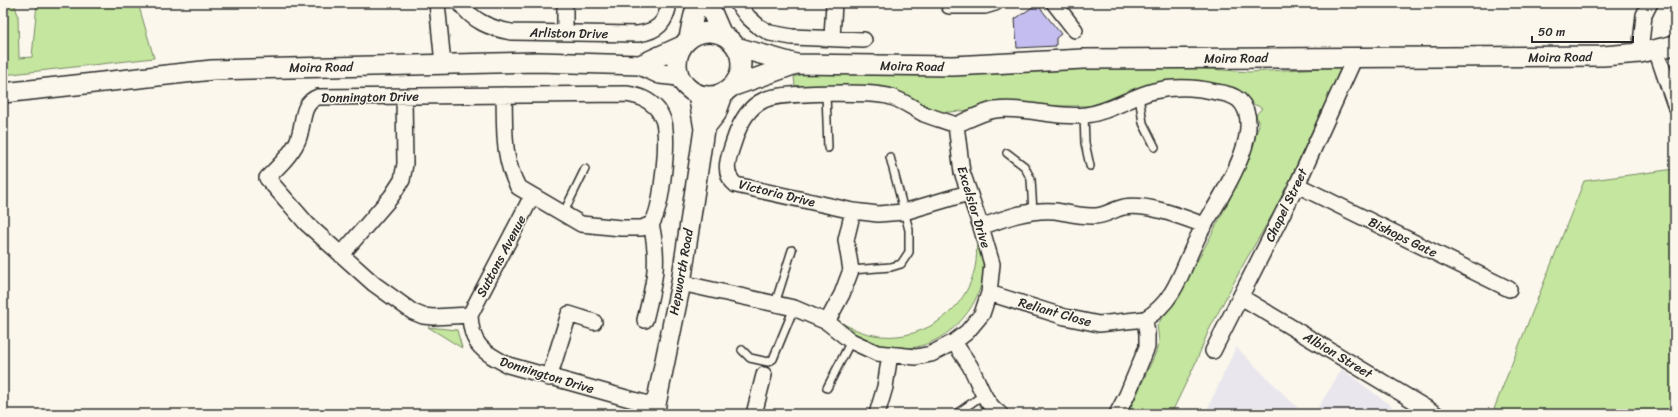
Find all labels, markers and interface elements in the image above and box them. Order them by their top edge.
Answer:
scale bar [1532,18,1633,44]
street label: Arliston Drive [529,21,609,45]
text: 50 m [1538,21,1565,43]
street label: Moira Road [1528,45,1593,69]
street label: Moira Road [1204,46,1269,70]
street label: Moira Road [880,54,945,78]
street label: Moira Road [289,55,354,79]
street label: Donnington Drive [321,85,419,109]
street label: Excelsior Drive [951,163,997,251]
street label: Chapel Street [1258,164,1314,246]
street label: Victoria Drive [736,172,818,214]
street label: Suttons Avenue [470,210,533,301]
street label: Bishops Gate [1365,210,1442,264]
street label: Hepworth Road [662,226,700,317]
street label: Reliant Close [1016,291,1095,333]
street label: Albion Street [1298,325,1378,385]
street label: Donnington Drive [497,350,597,400]

